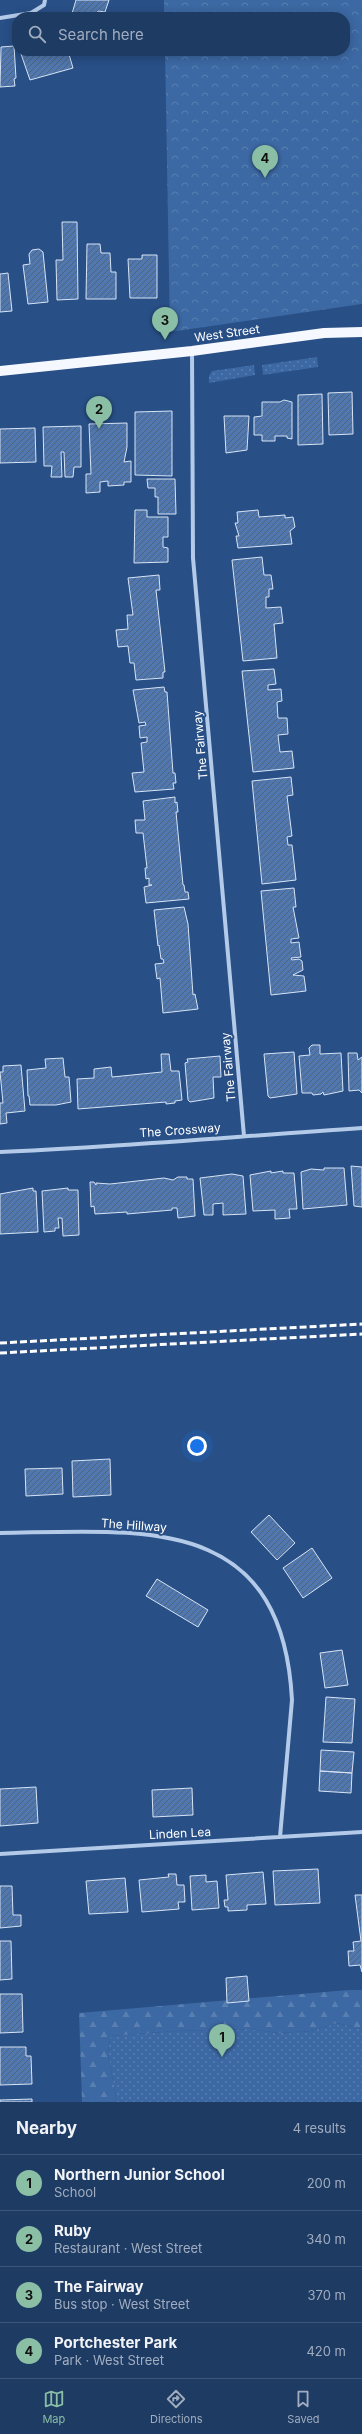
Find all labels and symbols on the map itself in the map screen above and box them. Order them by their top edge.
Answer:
pin: 4 [252,145,278,178]
pin: 3 [152,307,178,340]
street label: West Street [193,321,261,345]
pin: 2 [86,396,112,429]
street label: The Fairway [189,710,210,780]
street label: The Fairway [217,1032,238,1102]
street label: The Crossway [139,1120,221,1140]
your location [187,1436,207,1456]
street label: The Hillway [101,1515,168,1535]
street label: Linden Lea [149,1824,211,1842]
pin: 1 [209,2024,235,2057]

